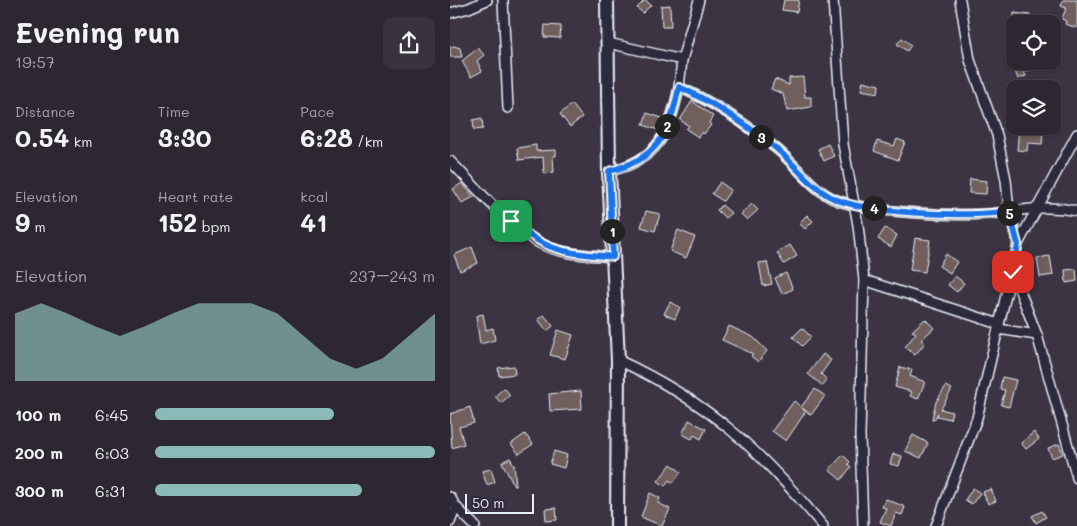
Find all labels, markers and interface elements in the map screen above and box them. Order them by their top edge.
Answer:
text: Evening run [15,14,180,50]
map controls [1006,15,1061,135]
button: locate [1006,15,1061,70]
button: share [383,17,435,69]
text: 19:57 [15,51,55,72]
button: layers [1006,80,1061,135]
text: Distance [15,102,75,121]
text: Time [158,102,190,121]
text: Pace [300,102,335,121]
pin: 2 [654,114,680,138]
text: 2 [664,117,671,136]
text: 0.54 [15,121,69,153]
text: 3:30 [158,121,212,153]
text: 6:28 [300,121,353,153]
pin: 3 [748,124,774,150]
text: 3 [757,128,766,147]
text: km [69,132,92,151]
text: /km [353,132,383,151]
text: Elevation [15,187,78,206]
text: Heart rate [158,187,233,206]
text: kcal [300,187,328,206]
pin: 4 [862,196,886,220]
text: 4 [870,199,879,218]
pin [490,200,532,242]
pin: 5 [996,200,1022,226]
text: 5 [1005,204,1014,223]
text: 9 [15,206,30,238]
text: 152 [158,206,197,238]
text: 41 [300,206,327,238]
icon: arrive [497,207,525,235]
text: m [30,217,46,236]
text: bpm [197,217,231,236]
pin: 1 [600,218,624,244]
text: 1 [609,222,616,241]
pin [992,251,1034,293]
icon: check [999,258,1027,286]
text: Elevation [15,265,87,286]
text: 237–243 m [349,265,435,286]
text: 100 m [15,404,61,425]
text: 6:45 [95,404,128,425]
text: 200 m [15,442,63,463]
text: 6:03 [95,442,129,463]
text: 300 m [15,480,64,501]
text: 6:31 [95,480,126,501]
scale bar [465,491,534,514]
text: 50 m [472,493,504,512]

